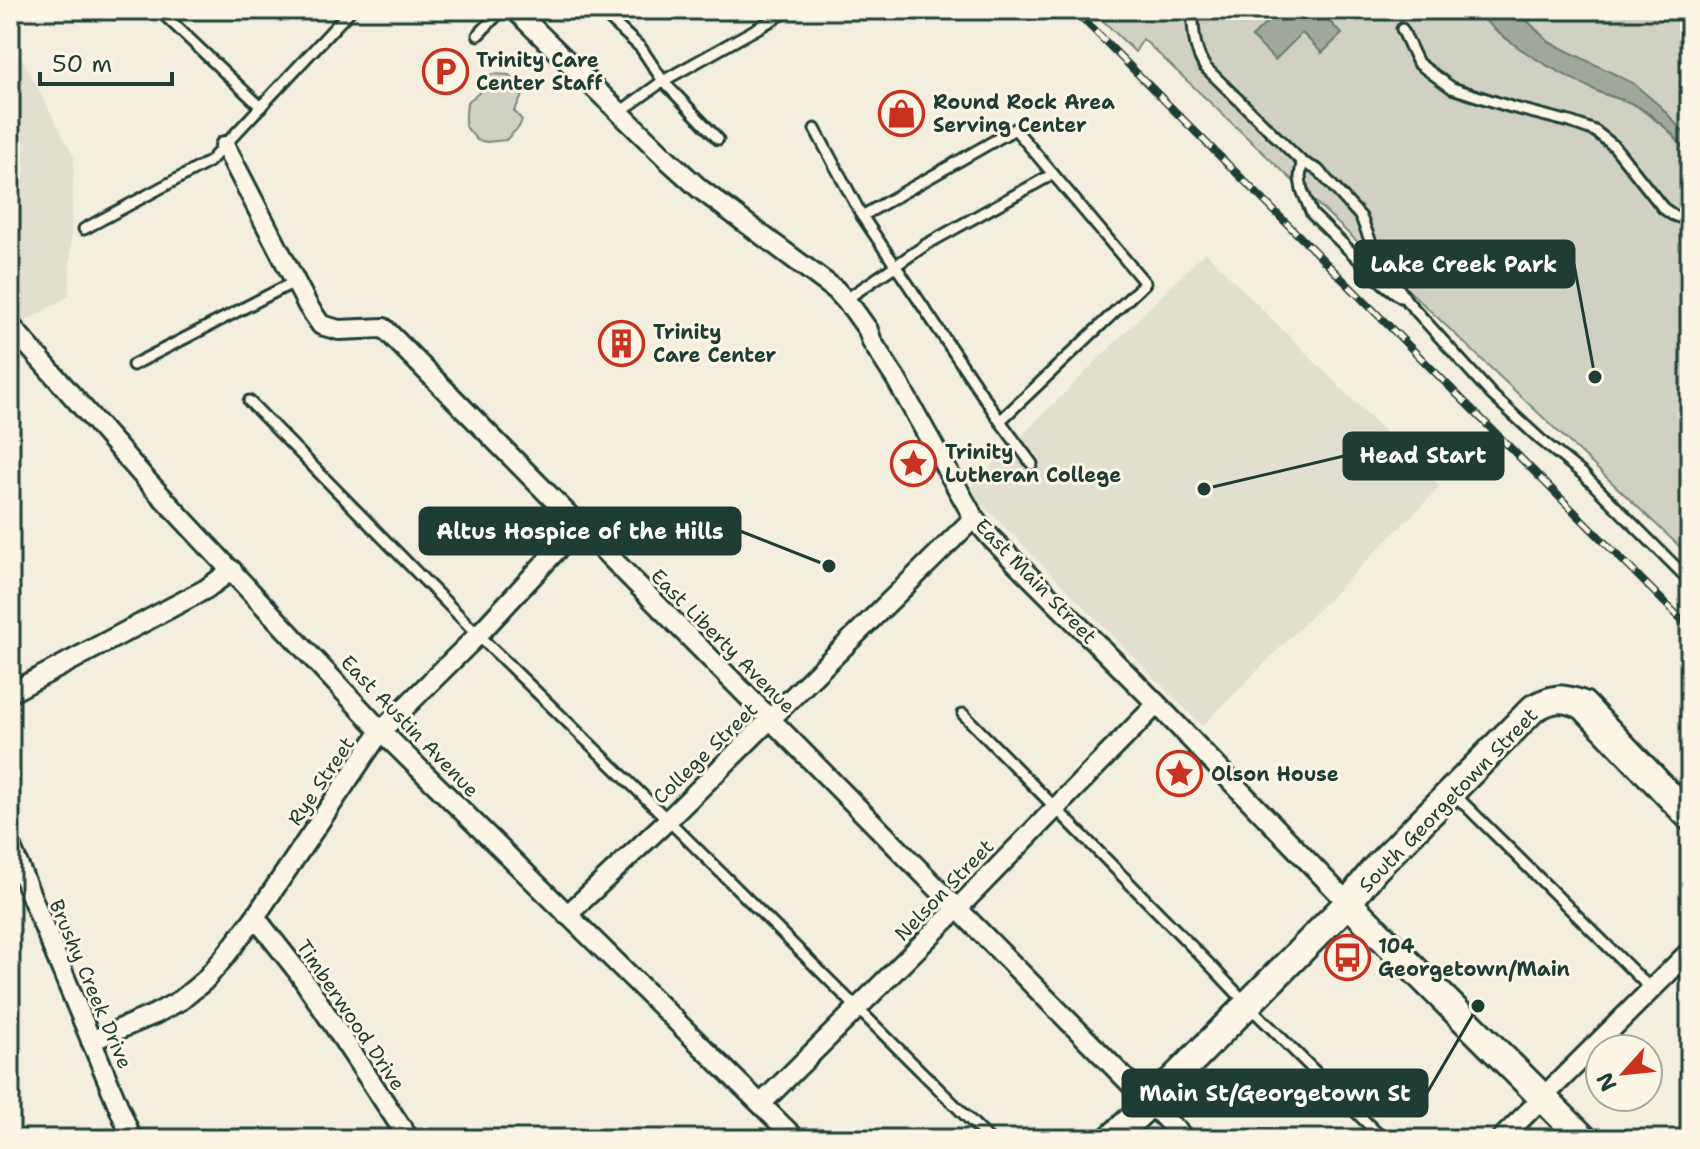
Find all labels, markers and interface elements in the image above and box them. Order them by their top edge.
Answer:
scale bar [40,36,172,86]
place label: Trinity Care Center Staff [476,47,603,96]
text: 50 m [52,48,112,80]
parking icon: Trinity Care Center Staff [421,48,469,96]
shop icon: Round Rock Area Serving Center [878,89,926,137]
place label: Round Rock Area Serving Center [933,89,1115,138]
callout: Lake Creek Park [1355,241,1574,287]
text: Lake Creek Park [1371,250,1557,279]
building icon: Trinity Care Center [598,319,646,367]
place label: Trinity Care Center [653,319,777,368]
callout: Head Start [1344,433,1503,479]
place label: Trinity Lutheran College [945,439,1121,488]
place icon: Trinity Lutheran College [890,440,938,488]
text: Head Start [1360,441,1487,470]
callout: Altus Hospice of the Hills [420,508,740,554]
street label: East Main Street [970,513,1102,649]
text: Altus Hospice of the Hills [436,517,724,546]
street label: East Liberty Avenue [645,563,801,719]
street label: East Austin Avenue [335,649,485,803]
street label: College Street [647,696,763,810]
street label: South Georgetown Street [1353,702,1543,898]
street label: Rye Street [282,732,360,830]
place icon: Olson House [1156,750,1204,798]
place label: Olson House [1211,761,1339,787]
street label: Nelson Street [889,834,999,946]
street label: Brushy Creek Drive [44,895,138,1073]
place label: 104 Georgetown/Main [1378,933,1570,982]
bus stop icon: 104 Georgetown/Main [1323,934,1371,982]
street label: Timberwood Drive [291,935,411,1095]
north arrow [1584,1033,1664,1113]
text: N [1590,1068,1624,1096]
callout: Main St/Georgetown St [1123,1070,1427,1116]
text: Main St/Georgetown St [1139,1079,1411,1108]

